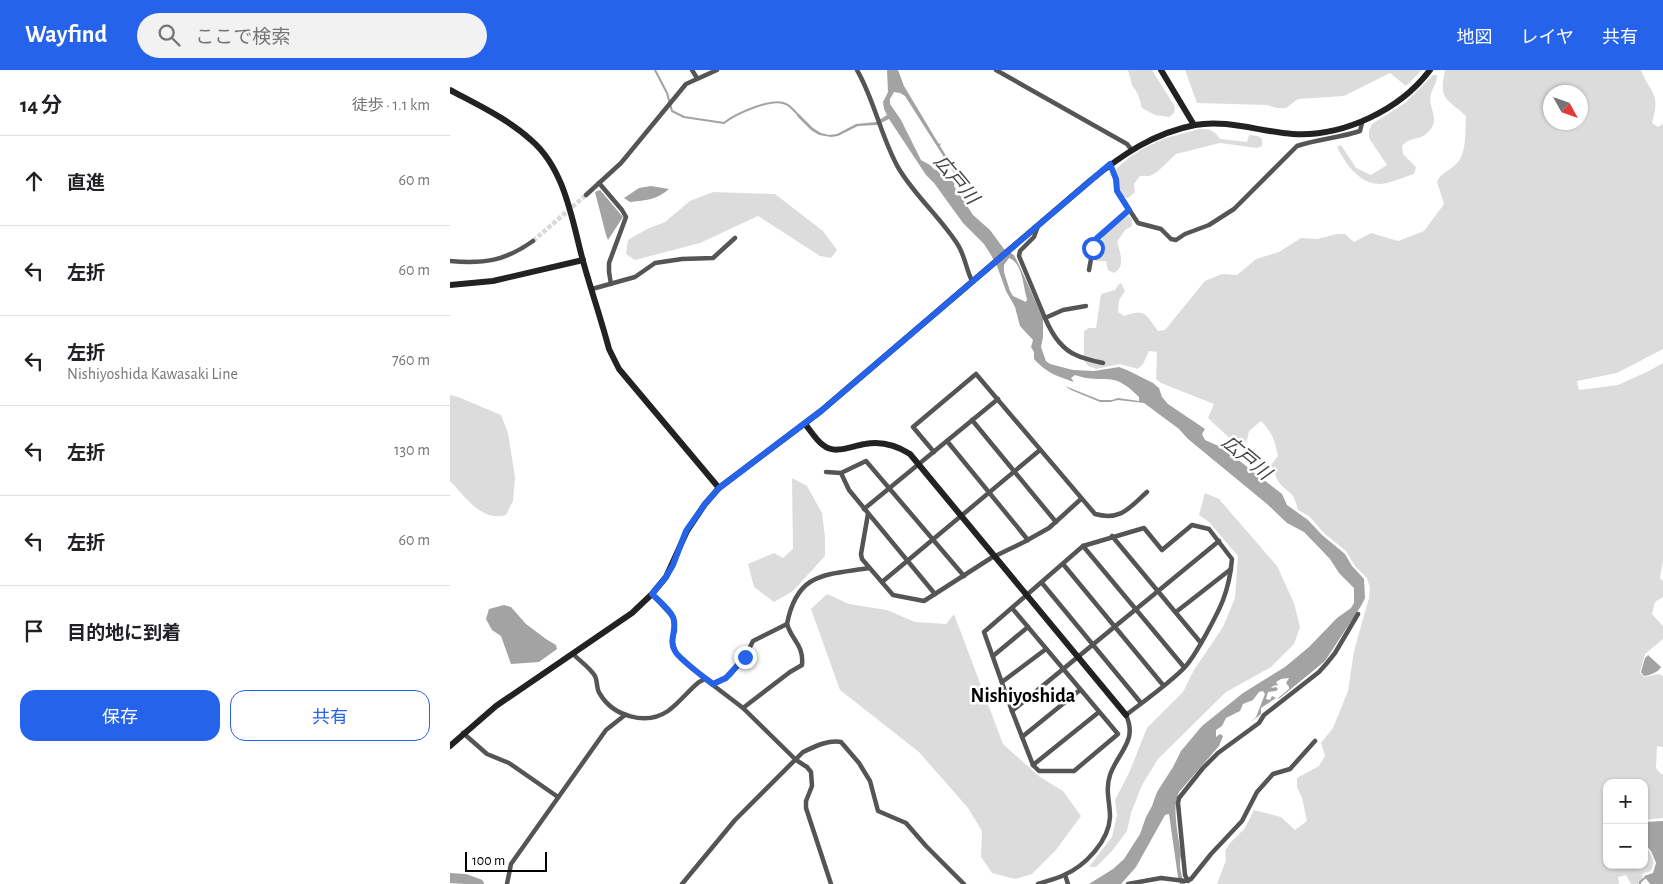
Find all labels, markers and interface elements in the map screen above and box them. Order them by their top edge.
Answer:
search box [137,13,487,58]
icon: search [155,21,183,49]
text: Wayfind [25,23,107,47]
text: ここで検索 [195,28,290,47]
text: 地図 [1457,29,1493,47]
text: レイヤ [1521,29,1574,47]
text: 共有 [1602,29,1638,47]
north arrow [1543,85,1588,130]
text: 14 分 [20,95,62,116]
text: 徒歩 · 1.1 km [352,97,430,113]
water label: 広戸川 [930,151,983,209]
icon: ahead [20,167,48,195]
text: 60 m [399,172,430,188]
text: 直進 [67,174,105,193]
route start [1082,237,1105,260]
icon: left [20,257,48,285]
text: 60 m [399,262,430,278]
text: 左折 [67,264,105,283]
text: 左折 [67,344,105,363]
icon: left [20,347,48,375]
text: 760 m [392,352,430,368]
text: Nishiyoshida Kawasaki Line [67,366,238,382]
water label: 広戸川 [1218,432,1276,485]
icon: left [20,437,48,465]
text: 130 m [394,442,430,458]
text: 左折 [67,444,105,463]
icon: left [20,527,48,555]
text: 60 m [399,532,430,548]
text: 左折 [67,534,105,553]
icon: arrive [20,617,48,645]
text: 目的地に到着 [67,624,181,643]
route end [734,646,757,669]
district label: Nishiyoshida [971,686,1076,706]
button: 保存 [20,690,220,741]
button: 共有 [230,690,430,741]
map controls [1603,779,1648,869]
button: + [1603,779,1648,824]
button: − [1603,824,1648,869]
scale bar [465,849,548,872]
text: 100 m [472,854,505,868]

